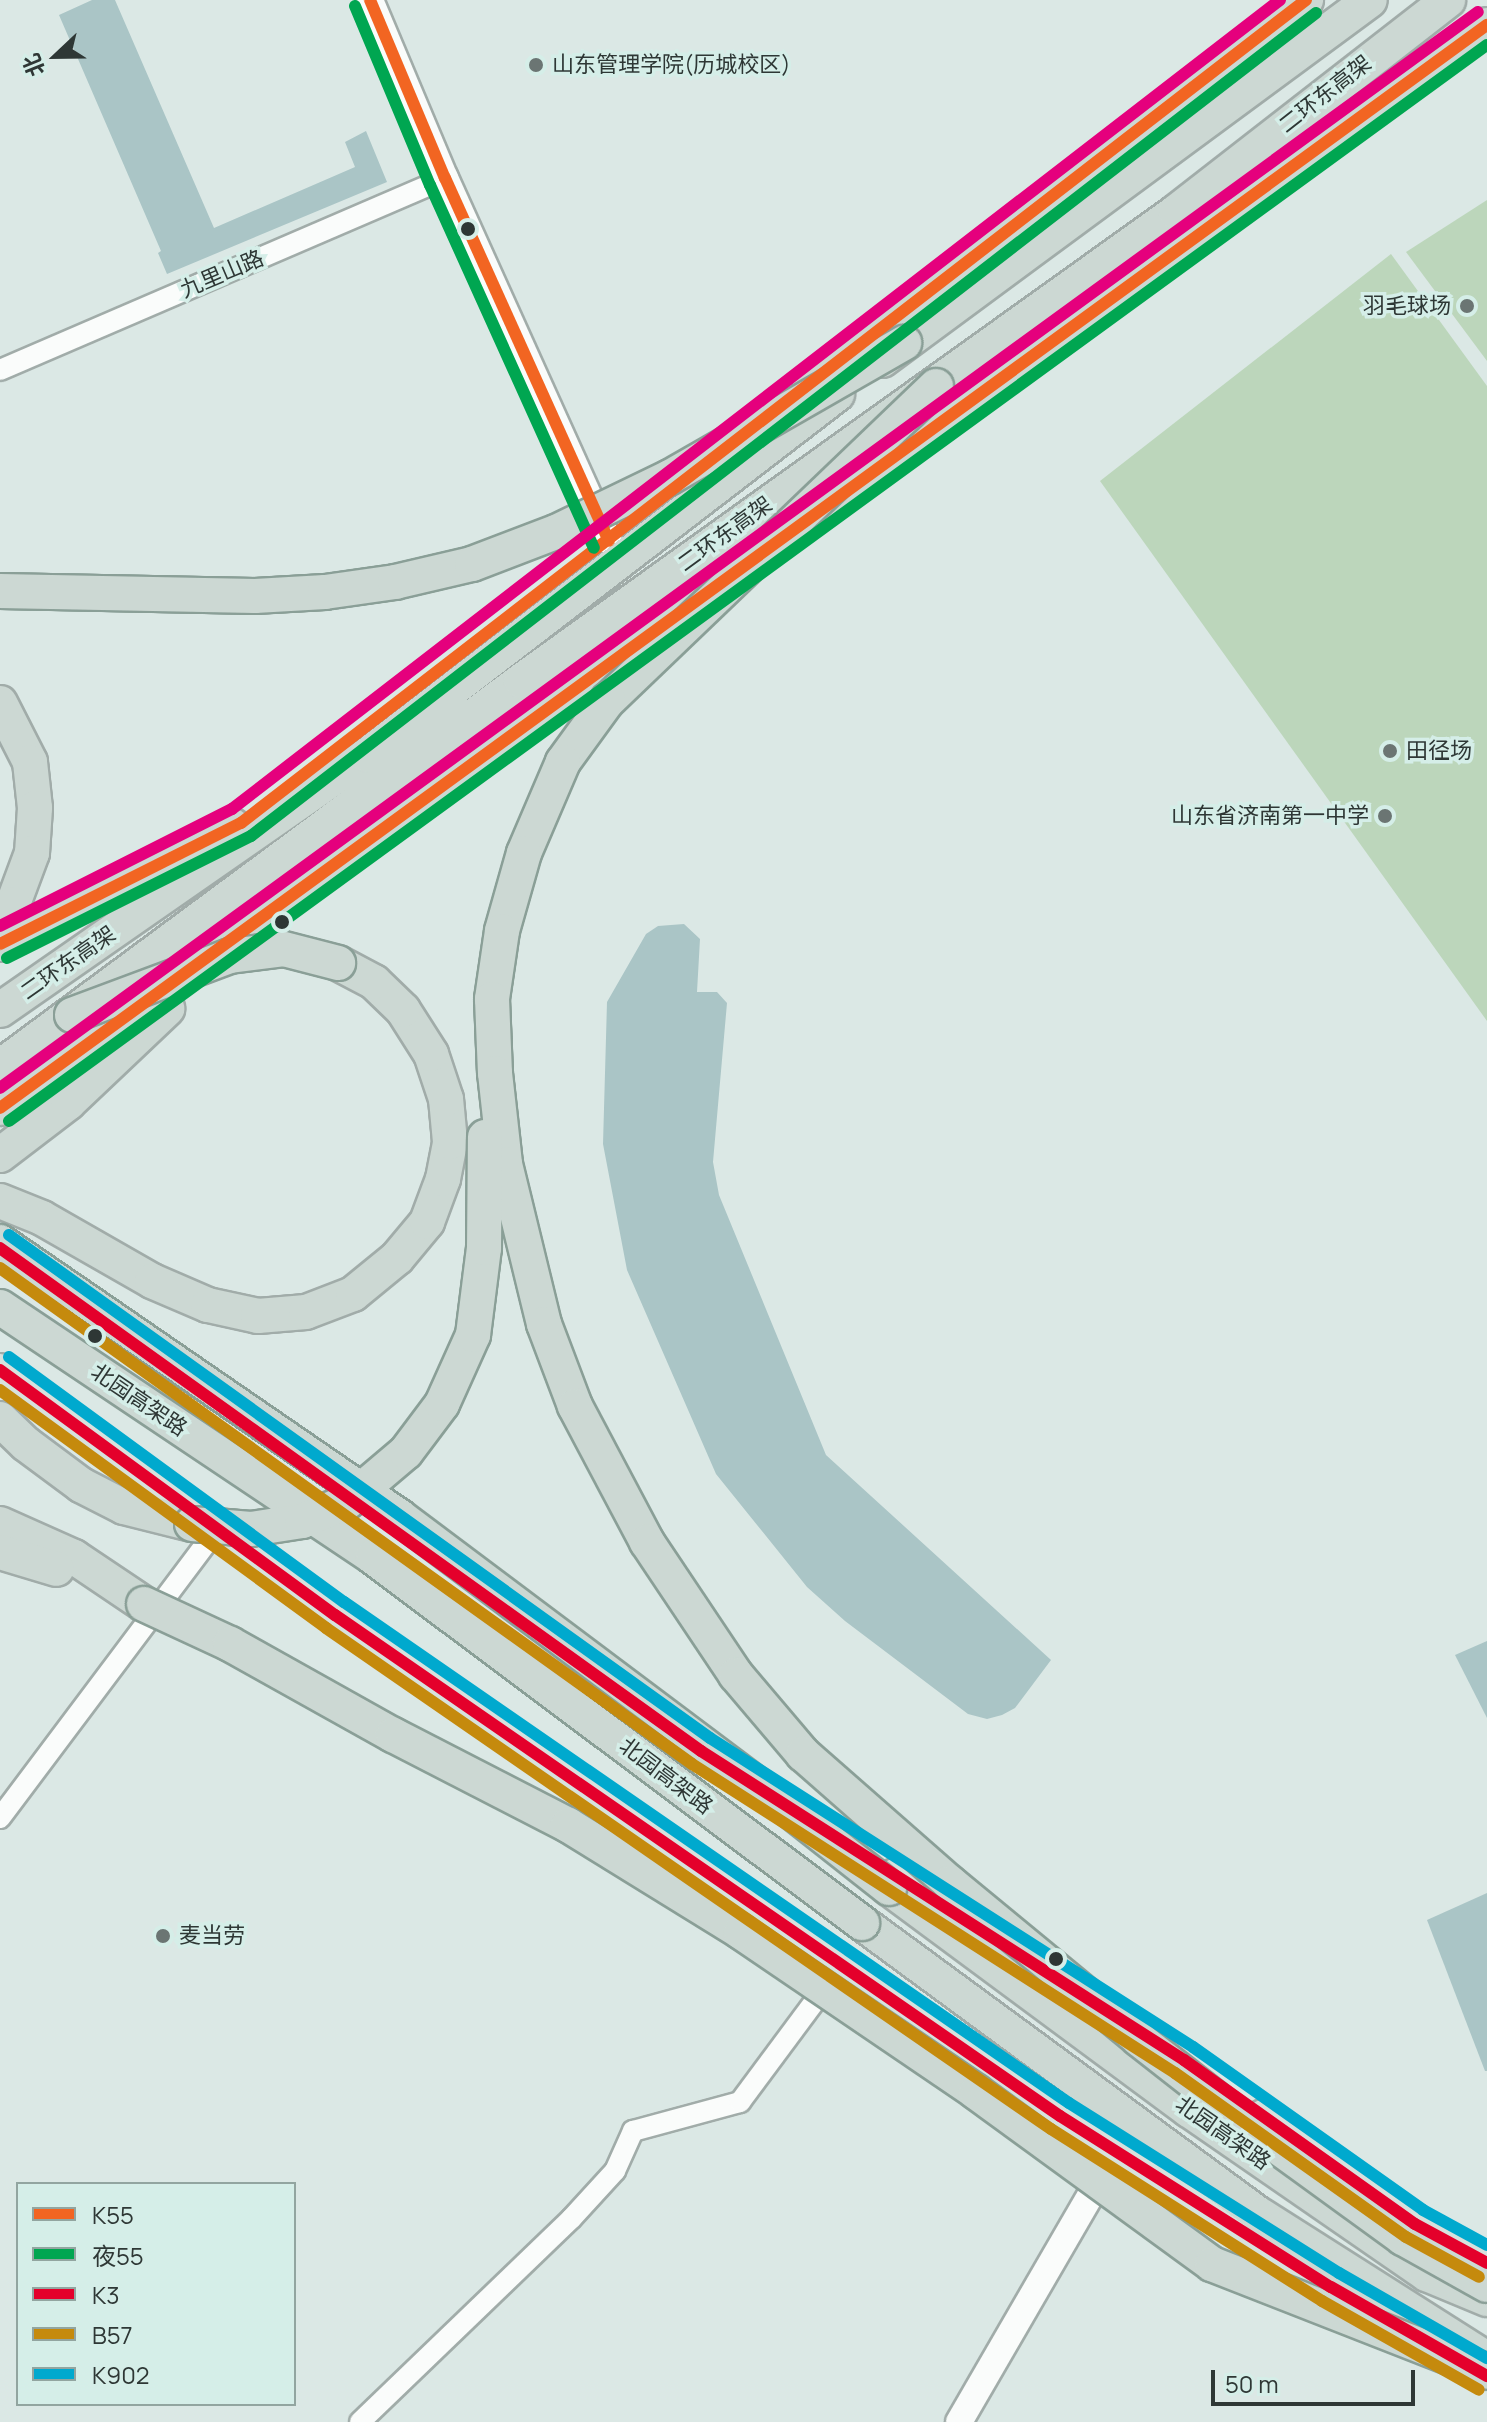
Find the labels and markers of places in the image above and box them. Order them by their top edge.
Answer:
place label: 山东管理学院(历城校区) [552,52,791,78]
marker: 山东管理学院(历城校区) [527,56,545,74]
unlabelled marker [460,221,476,237]
place label: 羽毛球场 [1363,293,1451,319]
marker: 羽毛球场 [1458,297,1476,315]
place label: 田径场 [1406,738,1472,764]
marker: 田径场 [1381,742,1399,760]
place label: 山东省济南第一中学 [1171,803,1369,829]
marker: 山东省济南第一中学 [1376,807,1394,825]
unlabelled marker [274,914,290,930]
unlabelled marker [87,1328,103,1344]
place label: 麦当劳 [179,1923,245,1949]
marker: 麦当劳 [154,1927,172,1945]
unlabelled marker [1048,1951,1064,1967]

